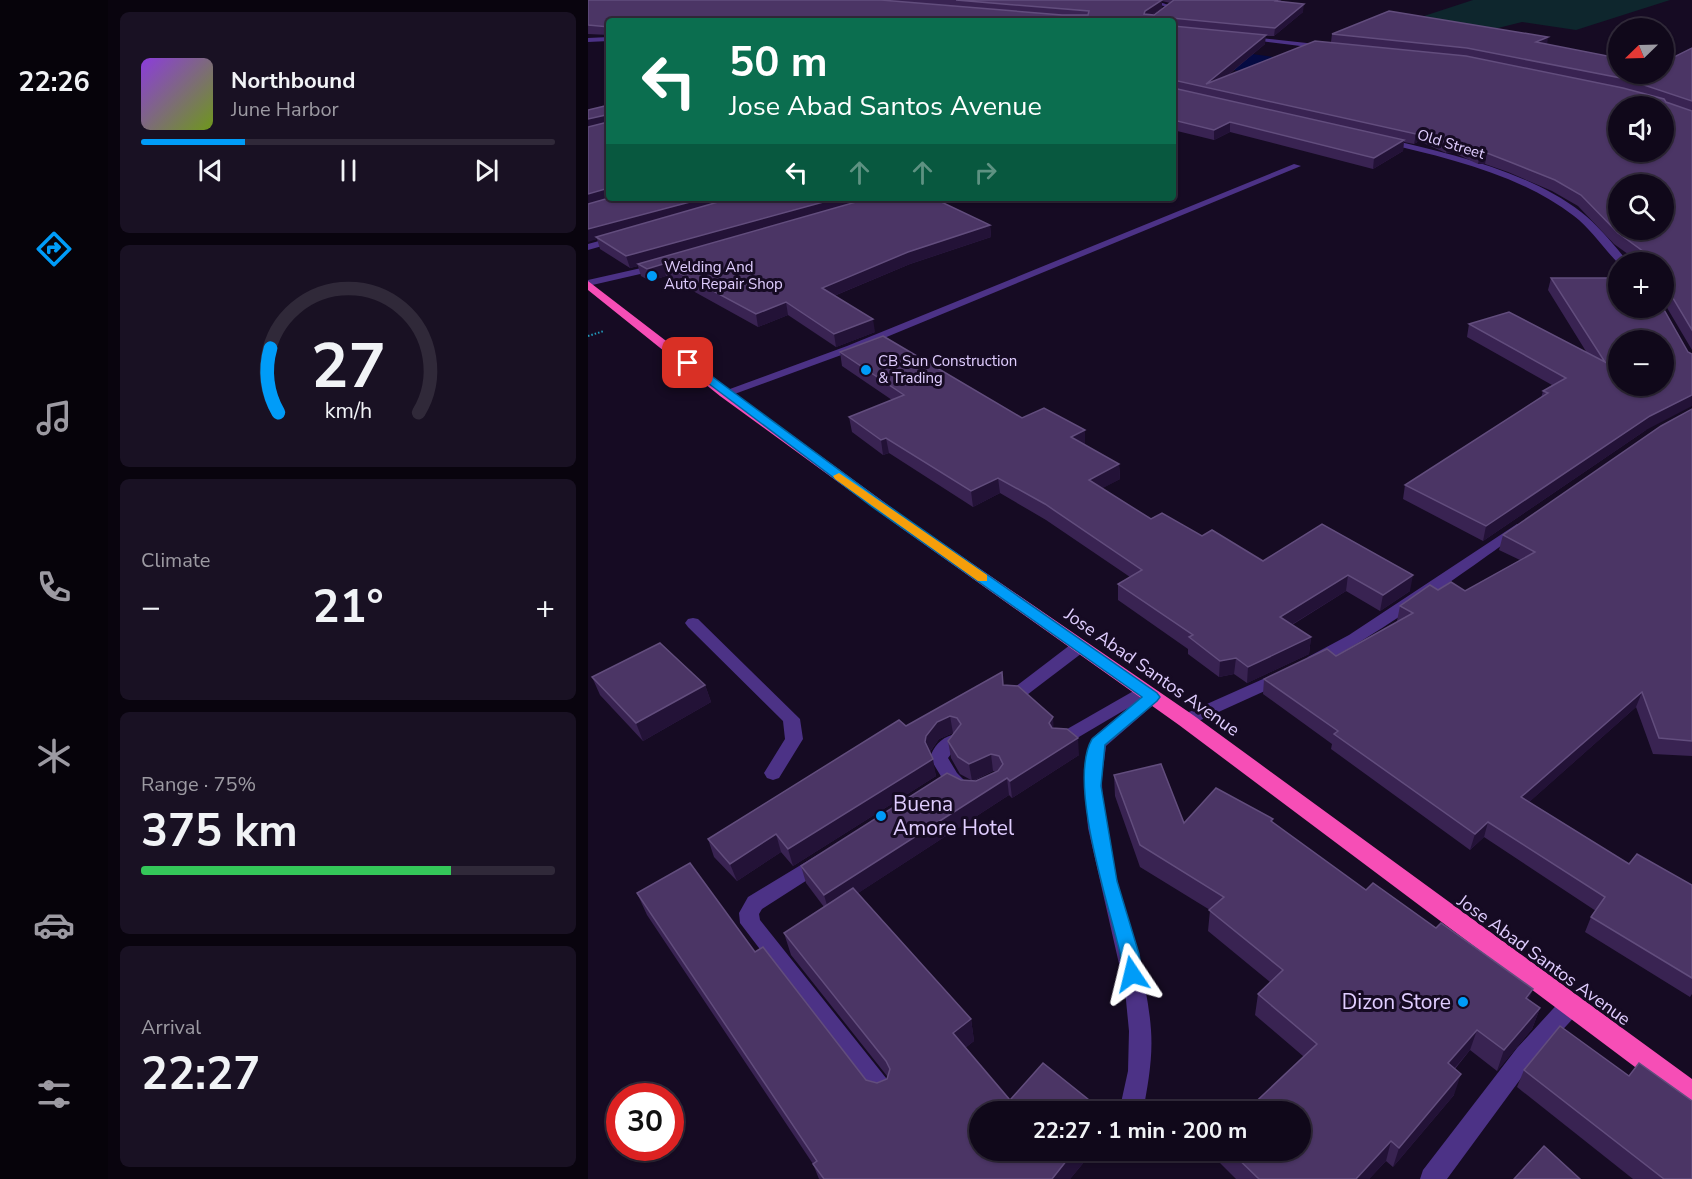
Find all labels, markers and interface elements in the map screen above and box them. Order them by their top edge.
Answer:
north arrow [1608,18,1674,84]
map controls [1608,18,1674,396]
text: 50 m [729,34,828,91]
icon: left [630,42,708,120]
text: 22:26 [18,64,90,101]
text: Northbound [231,66,355,96]
text: Jose Abad Santos Avenue [729,88,1042,125]
text: June Harbor [231,96,339,123]
button: sound [1608,96,1674,162]
street label: Old Street [1415,124,1488,164]
icon: previous [194,154,227,187]
icon: pause [332,154,365,187]
icon: next [470,154,503,187]
icon: left [780,156,813,189]
icon: ahead [843,156,876,189]
icon: ahead [906,156,939,189]
icon: right [969,156,1002,189]
button: search [1608,174,1674,240]
icon: directions [33,228,75,270]
button: + [1608,252,1674,318]
place label: Welding And Auto Repair Shop [664,257,783,294]
marker: Welding And Auto Repair Shop [645,269,659,283]
text: 27 [311,324,385,409]
button: − [1608,330,1674,396]
pin [662,337,713,388]
icon: arrive [671,346,704,379]
place label: CB Sun Construction & Trading [878,351,1017,388]
marker: CB Sun Construction & Trading [859,363,873,377]
icon: music [33,397,75,439]
text: km/h [324,397,372,427]
text: Climate [141,547,210,574]
icon: phone [33,566,75,608]
text: 21° [312,577,384,638]
text: − [141,585,161,630]
text: + [535,585,555,630]
street label: Jose Abad Santos Avenue [1059,602,1244,742]
icon: climate [33,735,75,777]
text: Range · 75% [141,771,256,798]
place label: Buena Amore Hotel [893,790,1015,842]
text: 375 km [141,801,298,862]
marker: Buena Amore Hotel [874,809,888,823]
street label: Jose Abad Santos Avenue [1452,888,1635,1031]
icon: car [33,904,75,946]
position arrow [1100,942,1164,1006]
place label: Dizon Store [1342,988,1451,1016]
marker: Dizon Store [1456,995,1470,1009]
text: Arrival [141,1014,201,1041]
text: 22:27 [141,1044,260,1105]
icon: filters [33,1073,75,1115]
speed limit sign: 30 [606,1083,684,1161]
text: 22:27 · 1 min · 200 m [1033,1116,1247,1146]

